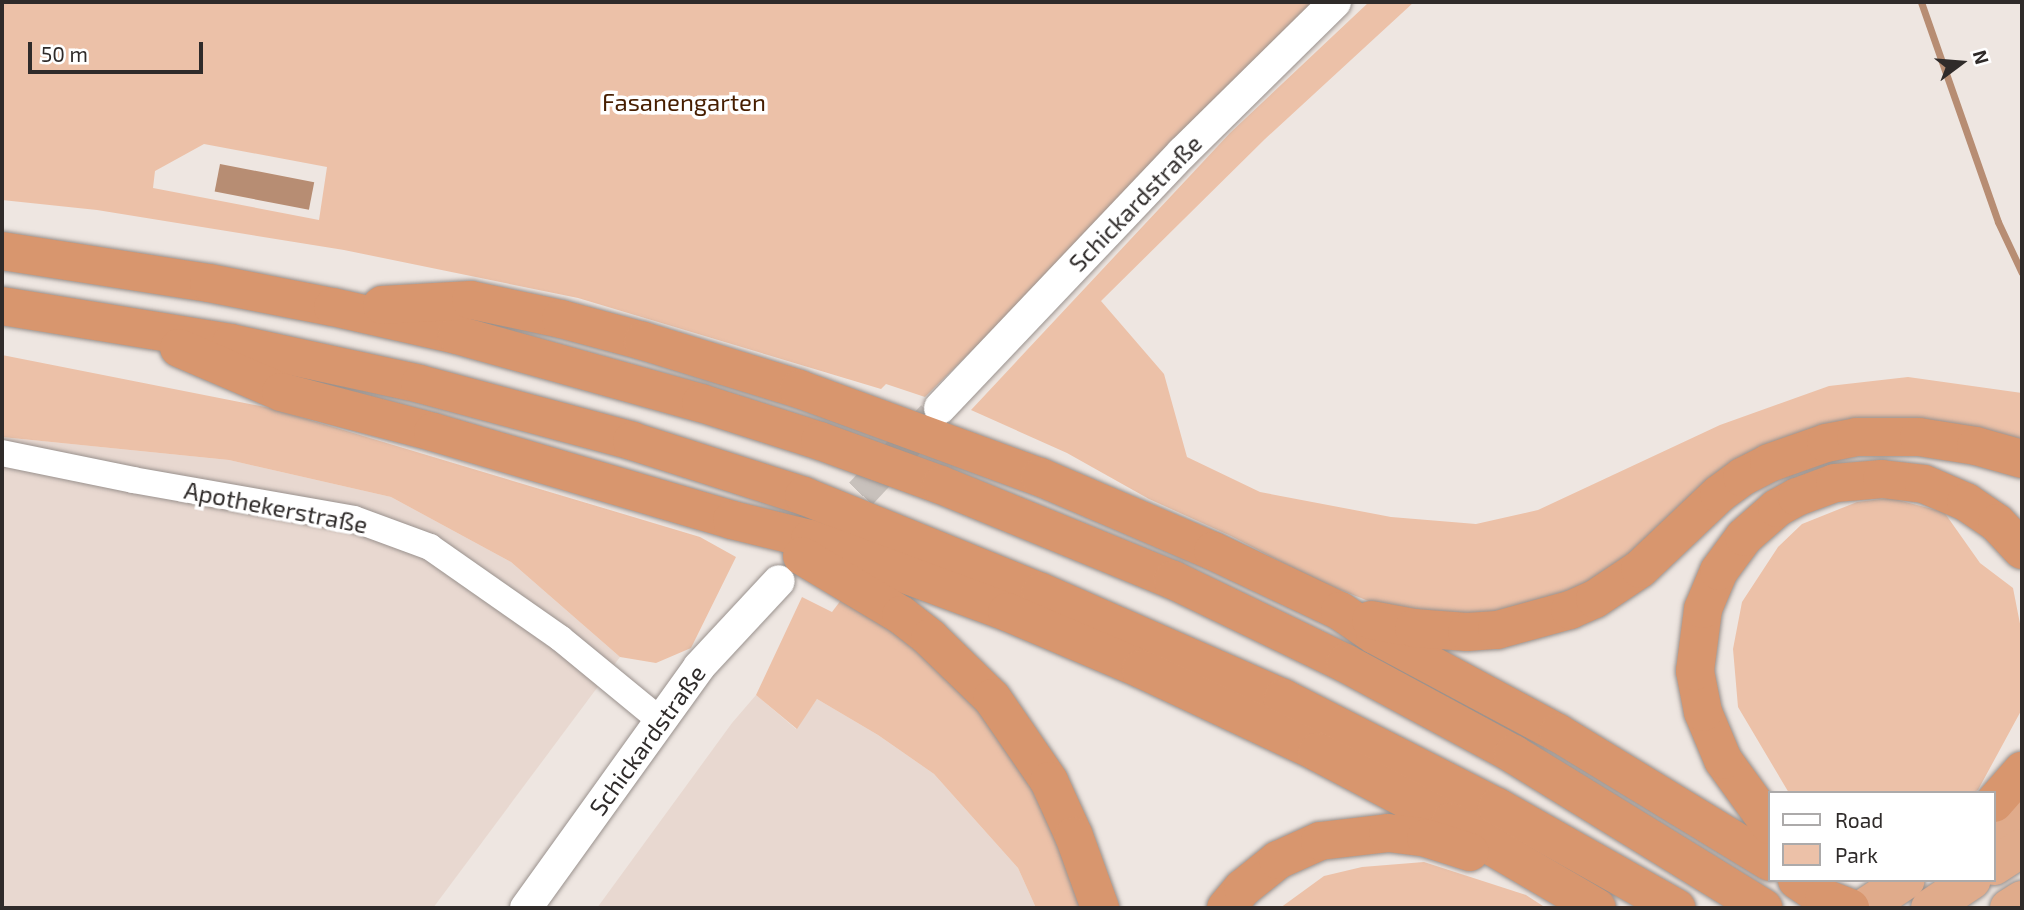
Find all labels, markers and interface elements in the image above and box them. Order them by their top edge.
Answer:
scale bar [32,28,206,72]
north arrow [1926,28,1996,98]
text: 50 m [41,41,88,66]
text: N [1969,47,1995,67]
park label: Fasanengarten [602,88,766,116]
street label: Schickardstraße [1063,129,1207,277]
street label: Apothekerstraße [182,475,370,539]
street label: Schickardstraße [583,659,711,821]
legend [1769,791,1996,882]
text: Road [1835,807,1883,832]
text: Park [1835,842,1878,867]

